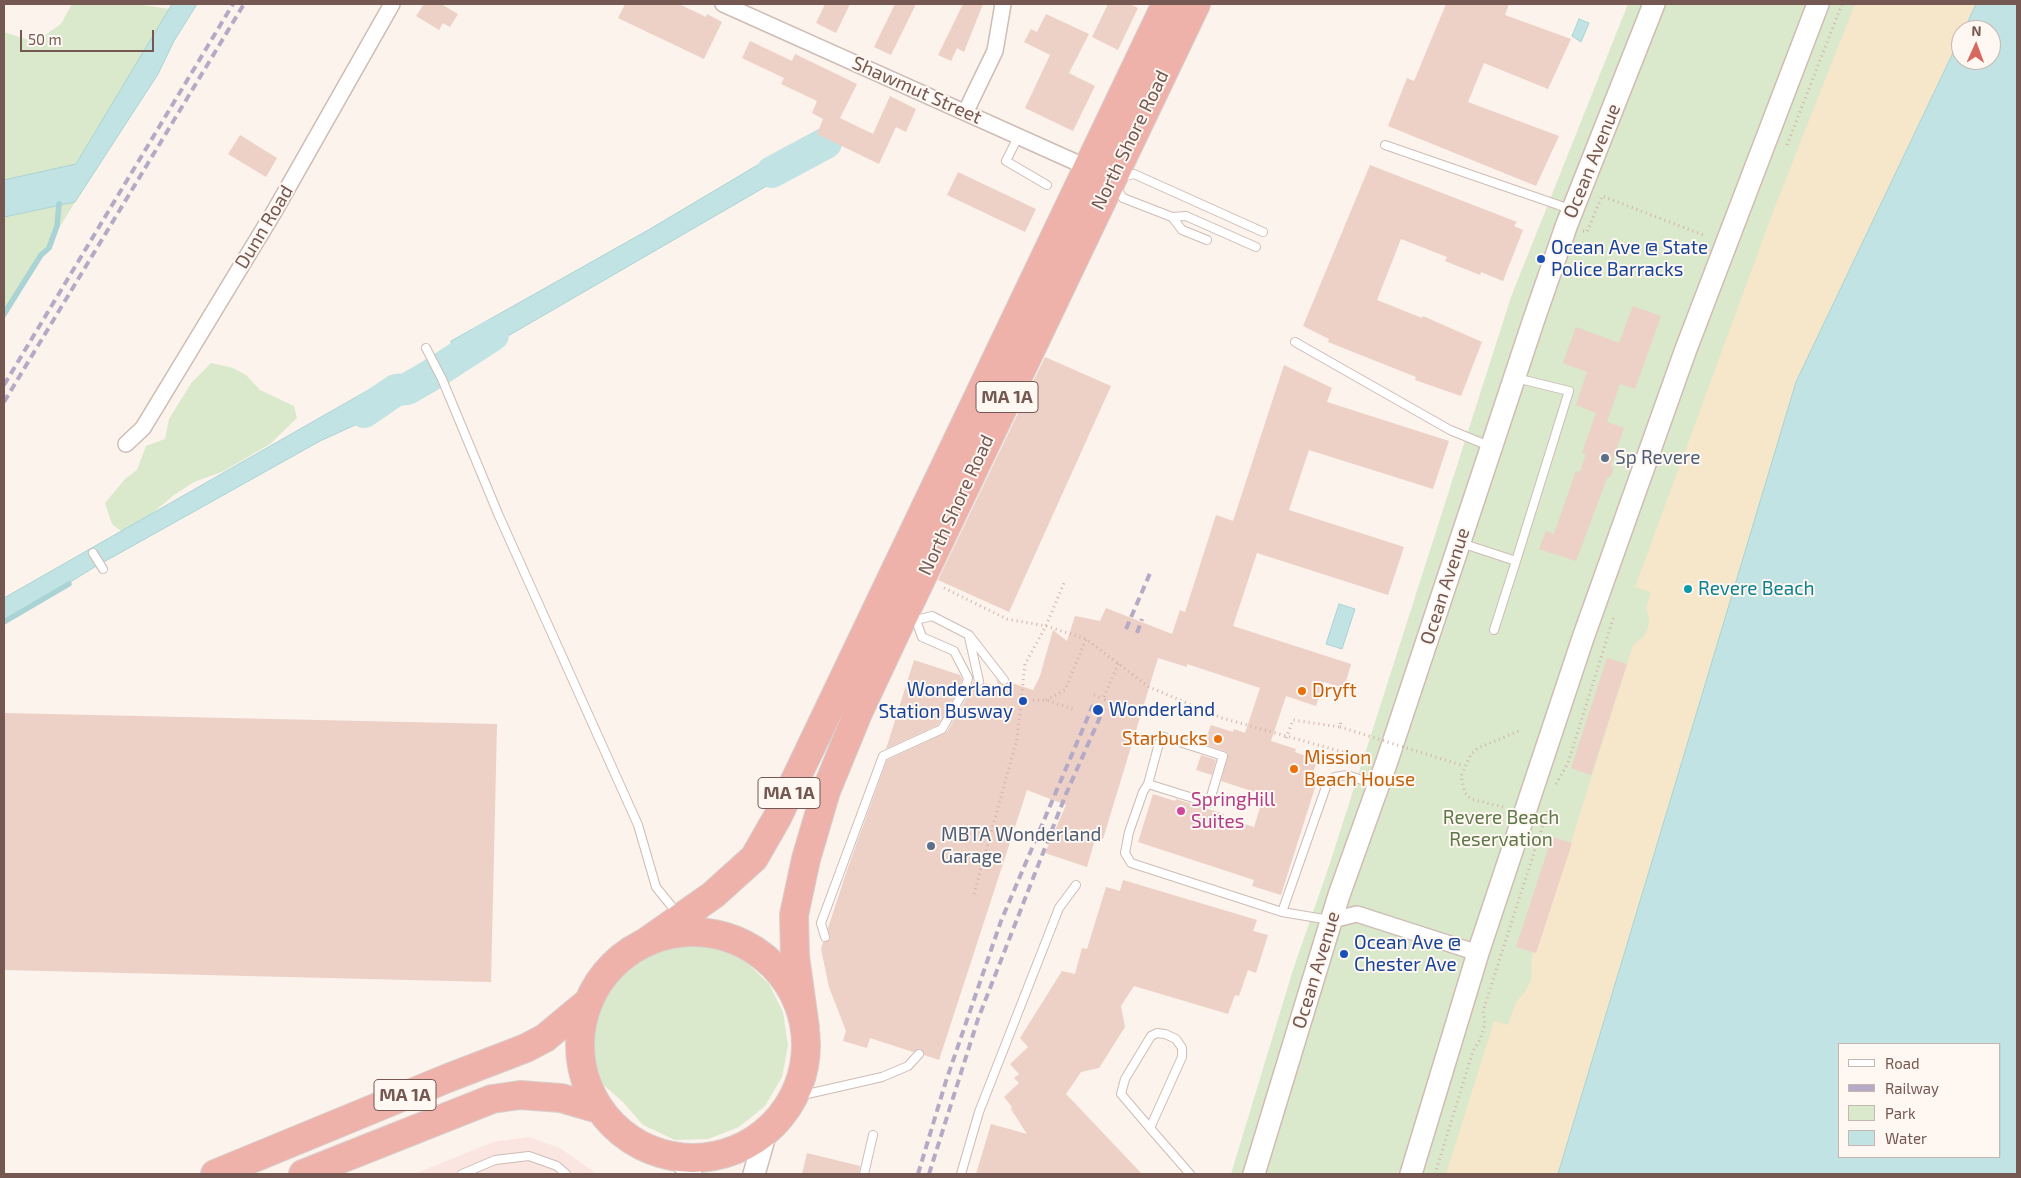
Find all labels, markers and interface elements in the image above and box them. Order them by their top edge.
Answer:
scale bar [22,20,156,52]
north arrow [1951,20,2001,70]
text: N [1971,22,1982,39]
text: 50 m [28,30,62,48]
street label: Shawmut Street [849,51,985,129]
street label: North Shore Road [1086,67,1174,213]
street label: Ocean Avenue [1559,100,1625,222]
street label: Dunn Road [230,181,298,273]
place label: Ocean Ave @ State Police Barracks [1551,237,1708,281]
marker: Ocean Ave @ State Police Barracks [1535,253,1547,265]
road number: MA 1A [976,382,1038,412]
street label: North Shore Road [913,431,999,579]
place label: Sp Revere [1615,447,1700,469]
marker: Sp Revere [1599,452,1611,464]
street label: Ocean Avenue [1415,525,1475,647]
place label: Revere Beach [1698,578,1815,600]
marker: Revere Beach [1682,583,1694,595]
place label: Wonderland Station Busway [878,679,1013,723]
place label: Dryft [1312,680,1357,702]
marker: Dryft [1296,685,1308,697]
marker: Wonderland Station Busway [1017,695,1029,707]
place label: Wonderland [1109,699,1215,721]
marker: Wonderland [1091,703,1105,717]
place label: Starbucks [1122,728,1208,750]
marker: Starbucks [1212,733,1224,745]
place label: Mission Beach House [1304,747,1415,791]
marker: Mission Beach House [1288,763,1300,775]
road number: MA 1A [758,778,820,808]
place label: SpringHill Suites [1191,789,1275,833]
marker: SpringHill Suites [1175,805,1187,817]
park label: Revere Beach Reservation [1443,807,1559,851]
place label: MBTA Wonderland Garage [941,824,1101,868]
marker: MBTA Wonderland Garage [925,840,937,852]
street label: Ocean Avenue [1287,909,1345,1031]
place label: Ocean Ave @ Chester Ave [1354,932,1461,976]
marker: Ocean Ave @ Chester Ave [1338,948,1350,960]
legend [1838,1043,2001,1158]
text: Road [1885,1054,1920,1072]
text: Railway [1885,1079,1939,1097]
road number: MA 1A [374,1080,436,1110]
text: Park [1885,1104,1916,1122]
text: Water [1885,1129,1927,1147]

